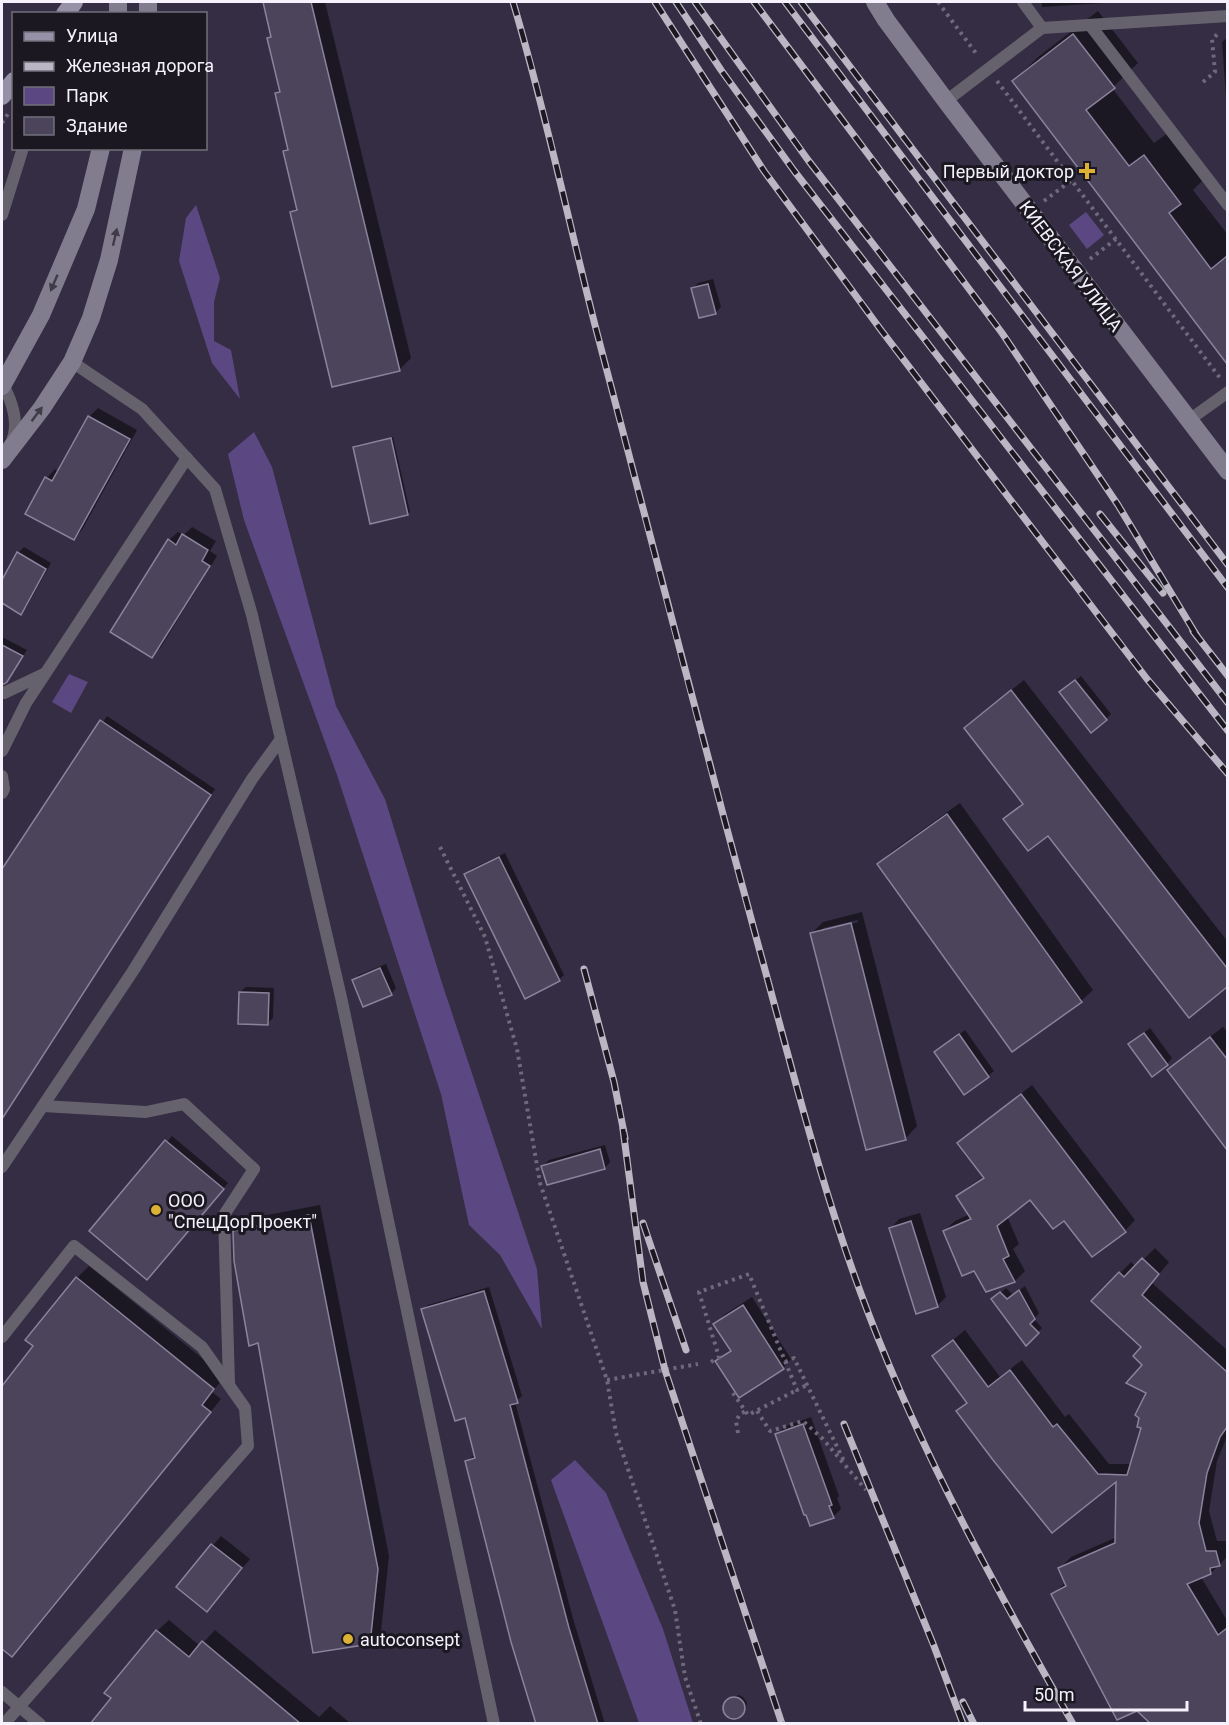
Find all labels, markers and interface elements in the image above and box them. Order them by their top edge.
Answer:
legend [12,12,207,150]
text: Улица [66,25,118,46]
text: Железная дорога [66,55,214,76]
text: Парк [66,85,109,106]
text: Здание [66,115,128,136]
place label: Первый доктор [943,161,1074,182]
marker: Первый доктор [1078,162,1096,180]
street label: КИЕВСКАЯ УЛИЦА [1015,196,1127,336]
one-way arrow [110,227,120,246]
one-way arrow [50,274,59,291]
one-way arrow [31,406,43,422]
place label: ООО "СпецДорПроект" [168,1190,317,1232]
marker: ООО "СпецДорПроект" [149,1203,163,1217]
place label: autoconsept [360,1629,460,1650]
marker: autoconsept [341,1632,355,1646]
scale bar [1025,1674,1187,1712]
text: 50 m [1034,1684,1074,1705]

